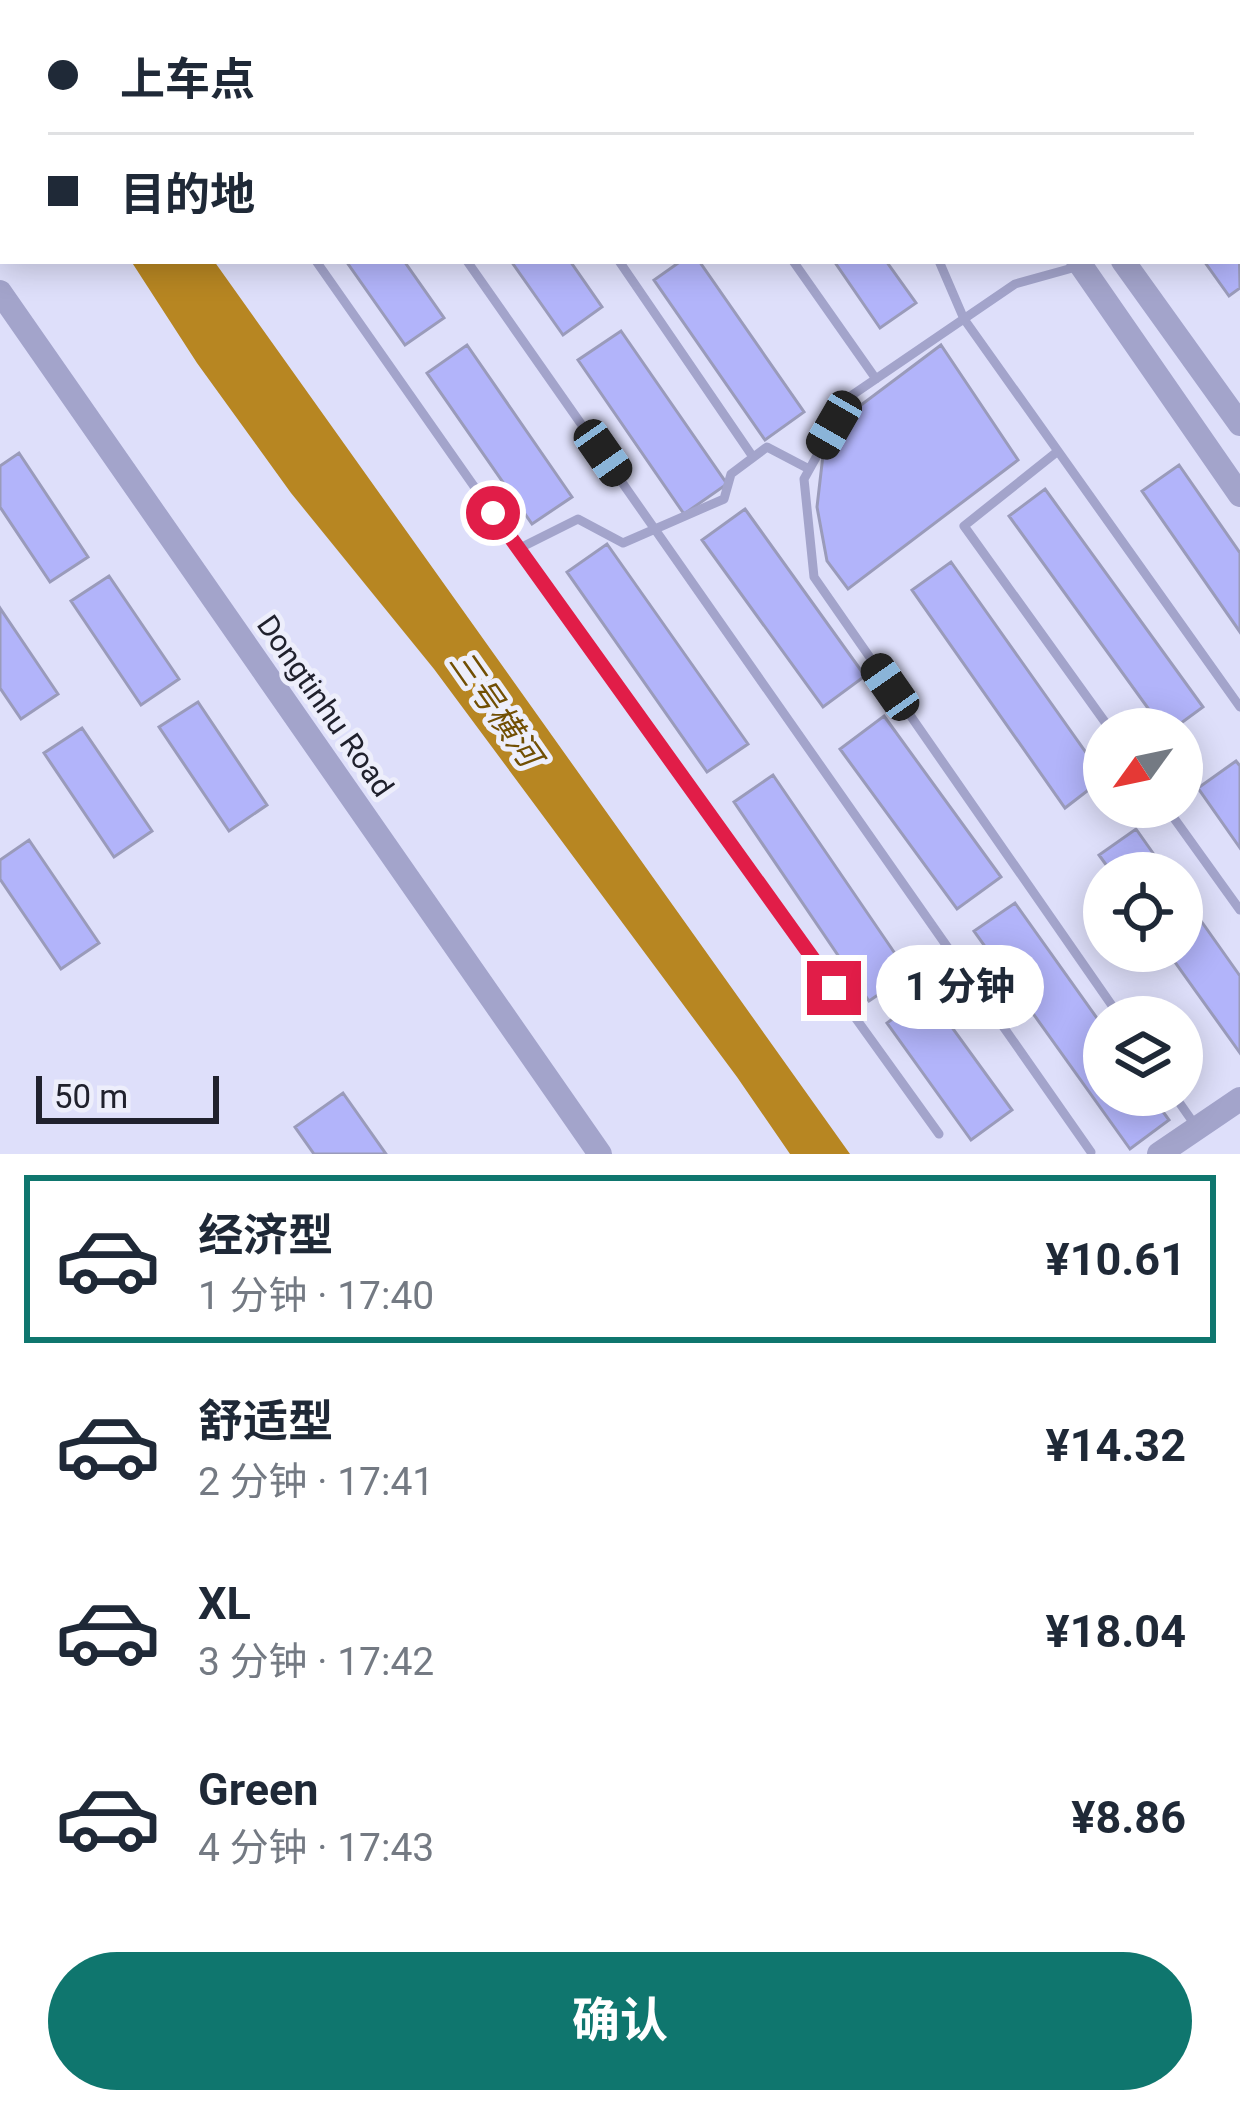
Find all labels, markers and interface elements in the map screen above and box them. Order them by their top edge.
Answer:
text: 上车点 [120,53,255,106]
text: 目的地 [120,168,255,221]
car [800,385,868,465]
car [568,413,638,493]
route start [466,486,520,540]
street label: Dongtinhu Road [250,608,401,803]
water label: 三号横河 [442,643,553,778]
car [855,647,925,727]
north arrow [1083,708,1203,828]
map controls [1083,708,1203,1116]
button: locate [1083,852,1203,972]
callout: 1 分钟 [876,946,1044,1030]
route end [807,961,861,1015]
text: 1 分钟 [905,964,1015,1010]
button: layers [1083,996,1203,1116]
scale bar [36,1070,219,1123]
text: 50 m [54,1077,128,1116]
icon: car [54,1205,162,1313]
text: 经济型 [198,1209,333,1262]
text: ¥10.61 [1046,1233,1186,1286]
text: 1 分钟 · 17:40 [198,1273,434,1319]
icon: car [54,1391,162,1499]
text: 舒适型 [198,1395,333,1448]
text: ¥14.32 [1046,1419,1186,1472]
text: 2 分钟 · 17:41 [198,1459,434,1505]
icon: car [54,1577,162,1685]
text: XL [198,1577,251,1630]
text: ¥18.04 [1046,1605,1186,1658]
text: 3 分钟 · 17:42 [198,1639,434,1685]
icon: car [54,1763,162,1871]
text: Green [198,1763,319,1816]
text: ¥8.86 [1071,1791,1186,1844]
text: 4 分钟 · 17:43 [198,1825,434,1871]
button: 确认 [48,1952,1192,2090]

